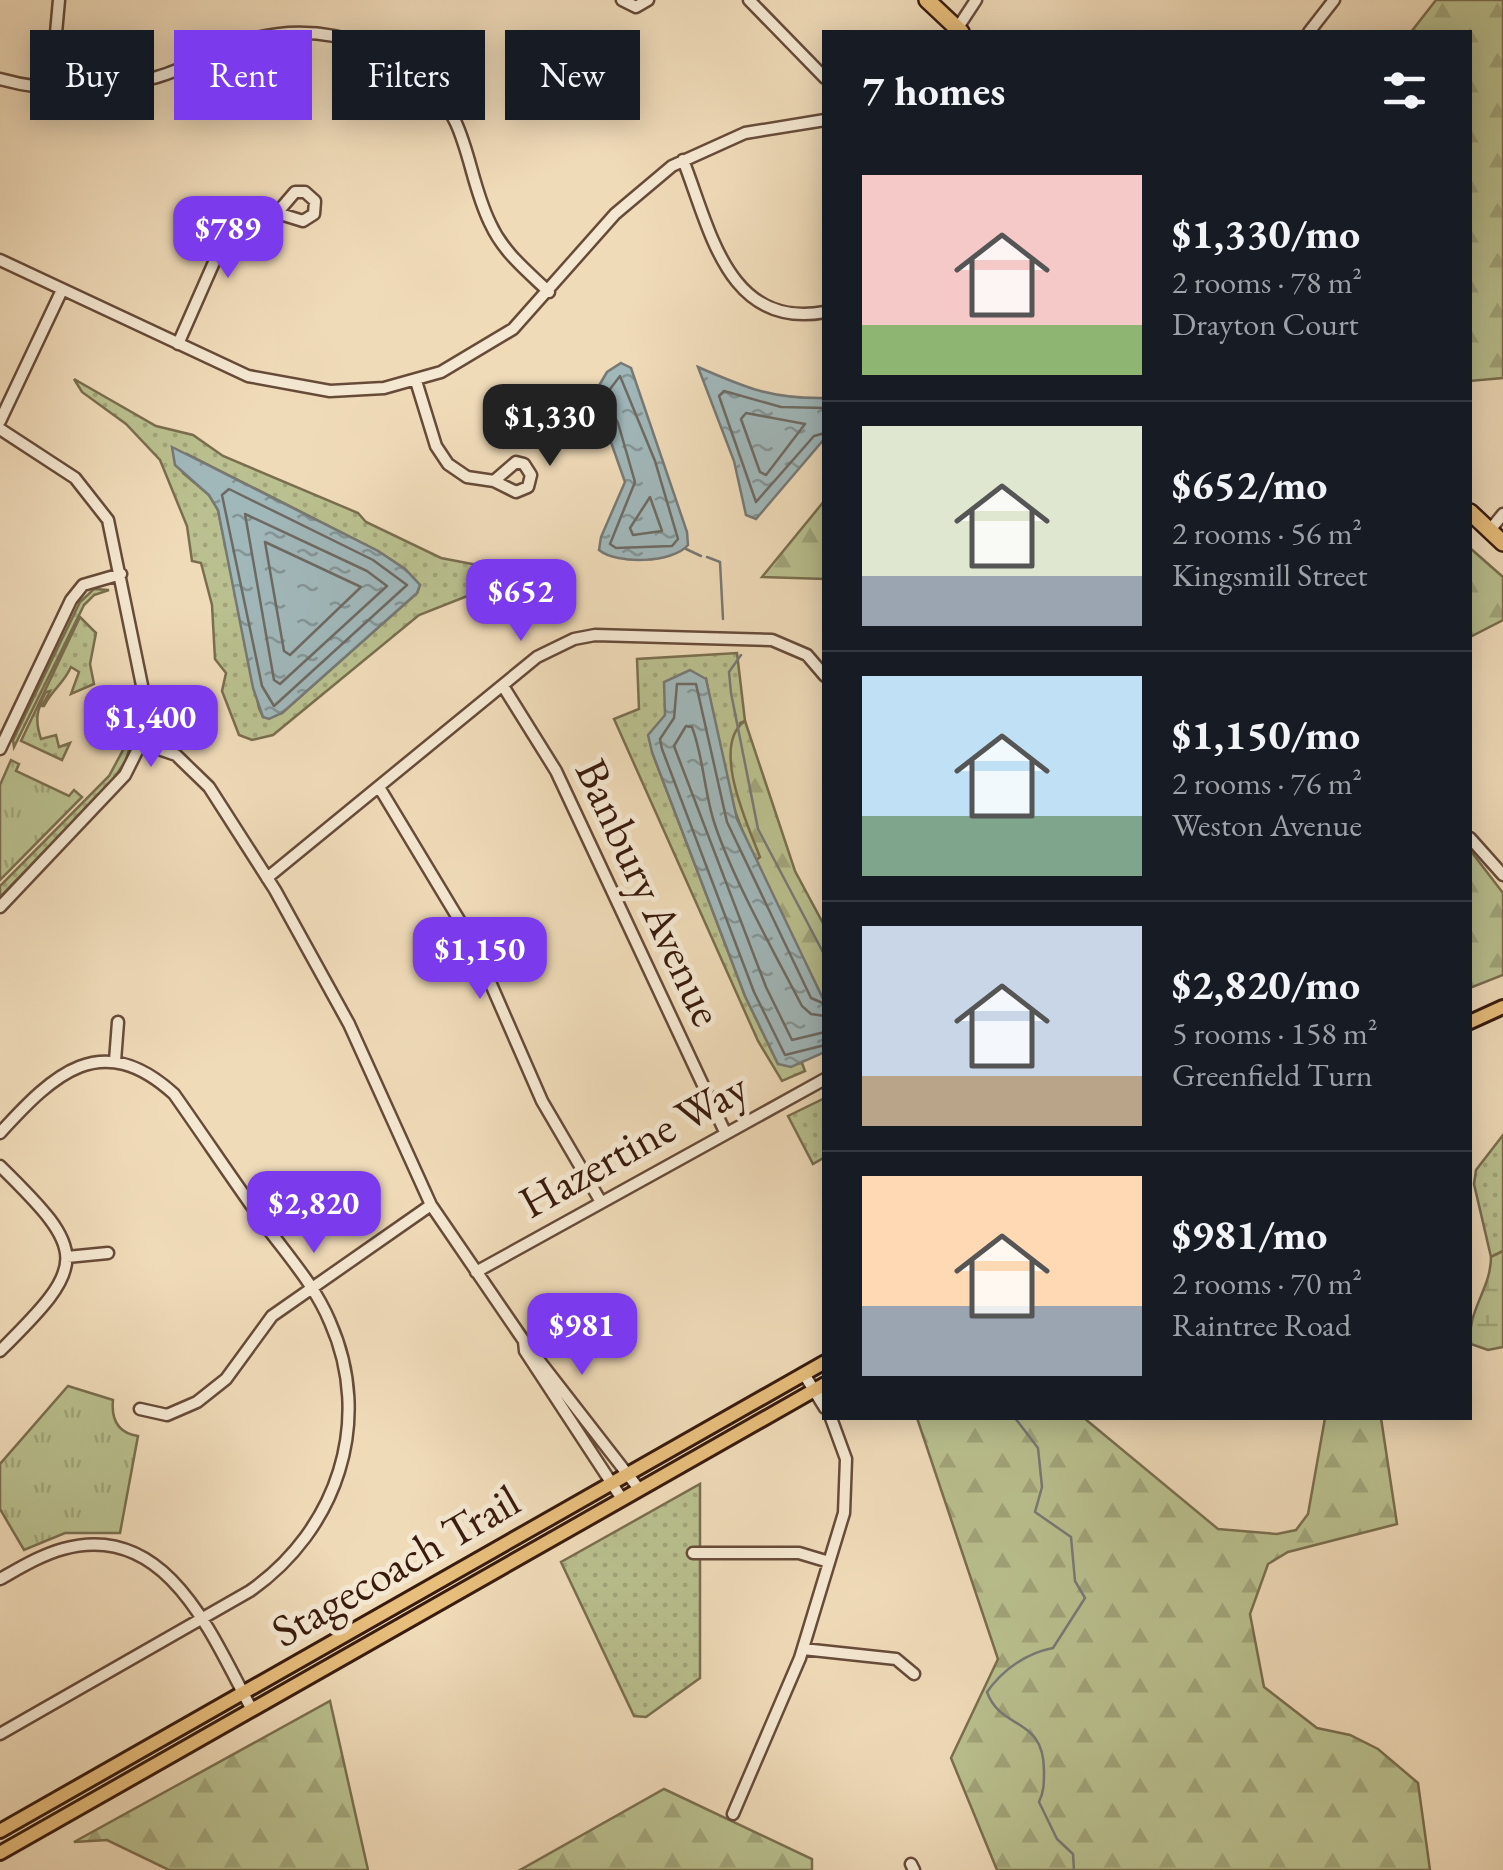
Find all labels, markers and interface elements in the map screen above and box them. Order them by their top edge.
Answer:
chip: Buy [30,30,154,120]
chip: Rent [174,30,312,120]
chip: Filters [332,30,485,120]
chip: New [505,30,640,120]
text: 7 homes [862,63,1005,118]
icon: filters [1377,63,1432,118]
pin: $789 [169,196,287,281]
text: $1,330/mo [1172,206,1360,261]
text: $789 [195,207,261,249]
icon: home [942,215,1062,335]
text: 2 rooms · 78 m² [1172,261,1362,303]
text: Drayton Court [1172,303,1359,345]
pin: $1,330 [469,384,631,469]
text: $1,330 [505,395,595,437]
text: $652/mo [1172,457,1328,512]
icon: home [942,466,1062,586]
text: 2 rooms · 56 m² [1172,512,1362,554]
text: Kingsmill Street [1172,554,1368,596]
pin: $652 [462,559,580,644]
text: $652 [488,570,554,612]
pin: $1,400 [70,685,232,770]
text: $1,400 [106,696,196,738]
text: $1,150/mo [1172,707,1360,762]
icon: home [942,716,1062,836]
street label: Banbury Avenue [563,749,737,1035]
text: 2 rooms · 76 m² [1172,762,1362,804]
text: Weston Avenue [1172,804,1362,846]
pin: $1,150 [399,917,561,1002]
text: $1,150 [435,928,525,970]
text: $2,820/mo [1172,957,1360,1012]
icon: home [942,966,1062,1086]
text: 5 rooms · 158 m² [1172,1012,1378,1054]
text: Greenfield Turn [1172,1054,1373,1096]
street label: Hazertine Way [509,1057,758,1231]
pin: $2,820 [233,1171,395,1256]
text: $2,820 [269,1182,359,1224]
text: $981/mo [1172,1207,1328,1262]
icon: home [942,1216,1062,1336]
text: 2 rooms · 70 m² [1172,1262,1362,1304]
pin: $981 [523,1293,641,1378]
text: $981 [549,1304,615,1346]
text: Raintree Road [1172,1304,1351,1346]
street label: Stagecoach Trail [260,1471,530,1659]

